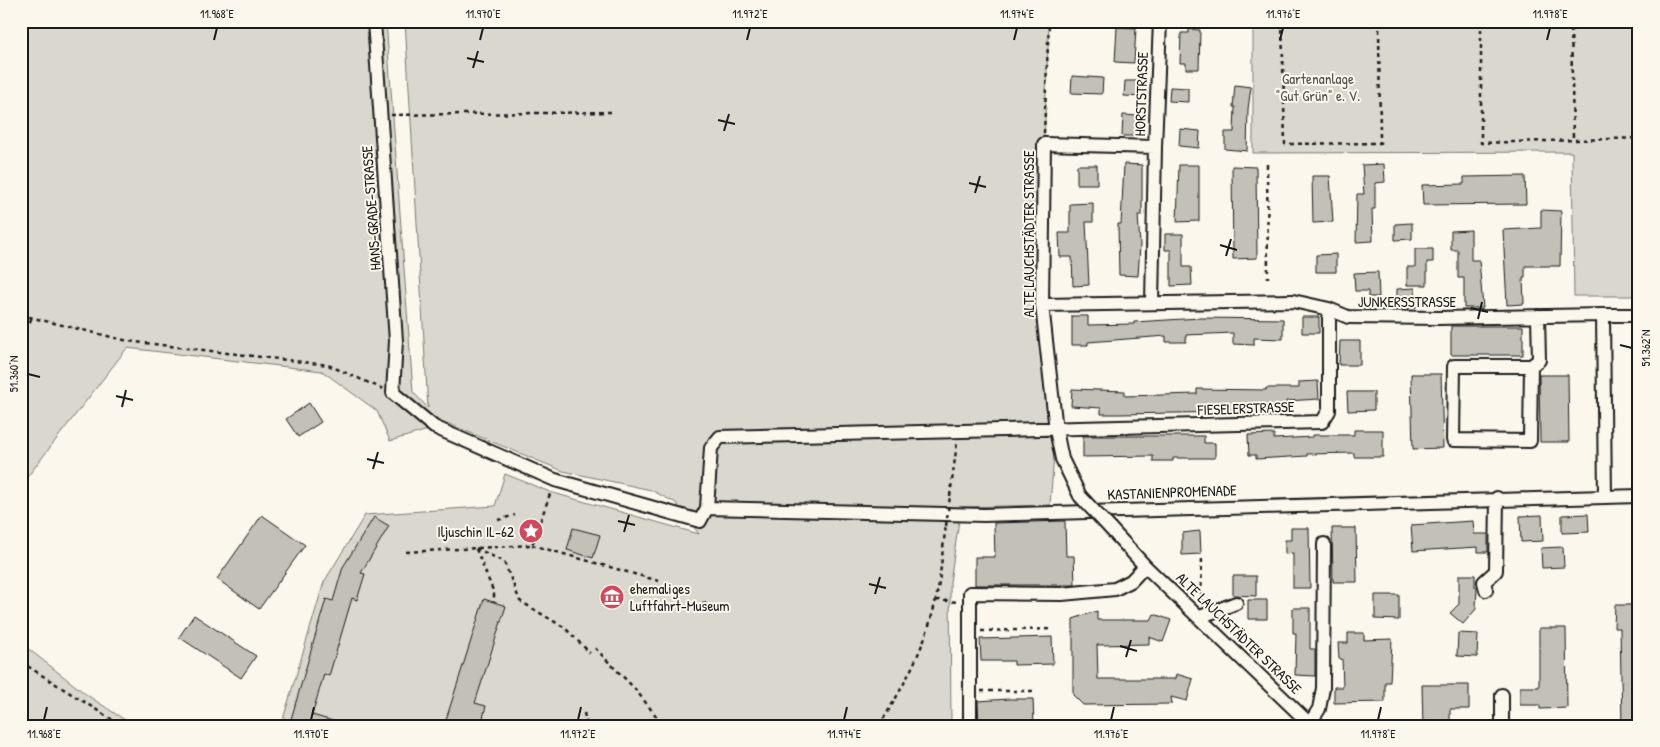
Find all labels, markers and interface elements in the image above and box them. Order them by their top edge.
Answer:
text: 11.968°E [200,5,235,22]
text: 11.970°E [465,5,501,22]
text: 11.972°E [732,5,768,22]
text: 11.974°E [1000,5,1035,22]
text: 11.976°E [1266,5,1301,22]
text: 11.978°E [1533,5,1568,22]
street label: HORSTSTRASSE [1129,51,1153,137]
park label: Gartenanlage "Gut Grün" e. V. [1276,68,1360,106]
street label: HANS-GRADE-STRASSE [356,145,386,271]
street label: ALTE LAUCHSTÄDTER STRASSE [1018,150,1039,318]
street label: JUNKERSSTRASSE [1358,291,1457,312]
text: 51.362°N [1637,330,1654,366]
text: 51.360°N [5,356,22,392]
street label: FIESELERSTRASSE [1196,396,1295,420]
street label: KASTANIENPROMENADE [1107,479,1237,505]
place icon: Iljuschin IL-62 [518,518,544,544]
place label: Iljuschin IL-62 [437,521,514,542]
street label: ALTE LAUCHSTÄDTER STRASSE [1172,567,1307,699]
place label: ehemaliges Luftfahrt-Museum [630,578,730,616]
museum icon: ehemaliges Luftfahrt-Museum [599,584,625,610]
text: 11.968°E [27,725,62,742]
text: 11.970°E [293,725,329,742]
text: 11.972°E [560,725,596,742]
text: 11.974°E [827,725,862,742]
text: 11.976°E [1094,725,1129,742]
text: 11.978°E [1361,725,1396,742]

